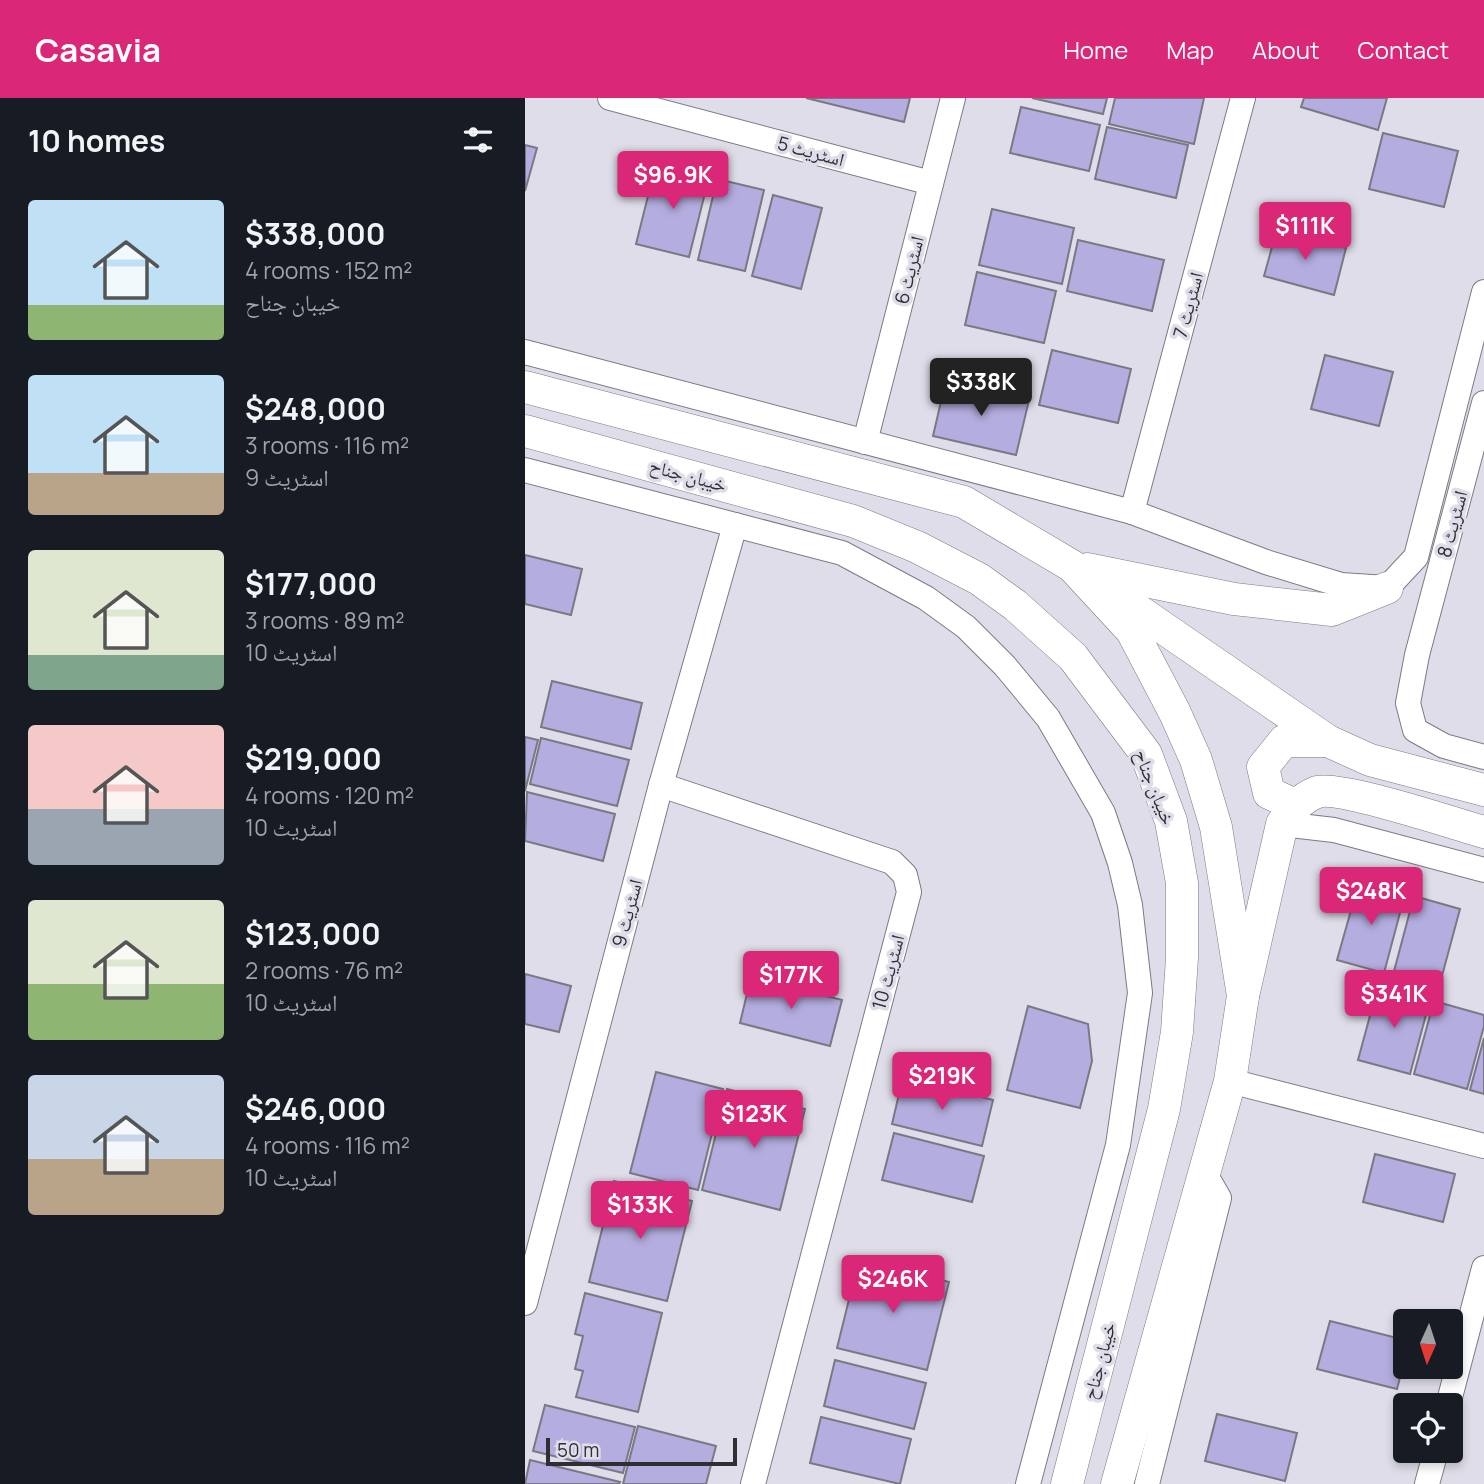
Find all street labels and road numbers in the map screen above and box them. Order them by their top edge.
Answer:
street label: اسٹریٹ 5 [775,130,847,172]
street label: اسٹریٹ 6 [888,233,930,307]
street label: اسٹریٹ 7 [1167,269,1209,341]
street label: خیبان جناح [647,452,729,498]
street label: اسٹریٹ 8 [1431,488,1473,560]
street label: خیبان جناح [1128,746,1182,828]
street label: اسٹریٹ 9 [605,876,649,950]
street label: اسٹریٹ 10 [866,932,910,1012]
street label: خیبان جناح [1076,1320,1122,1402]

